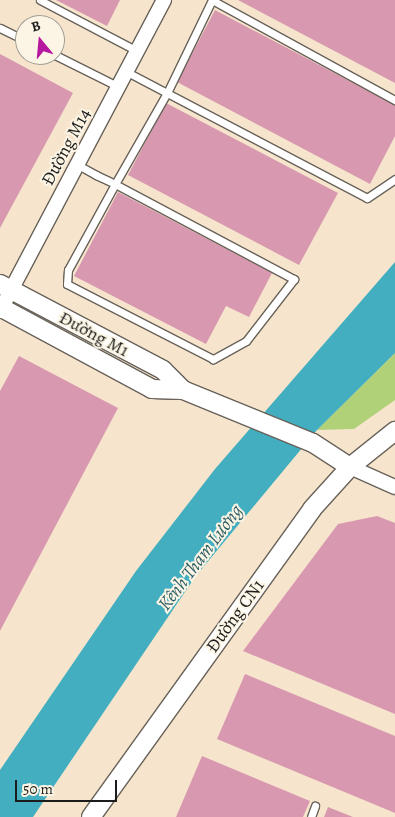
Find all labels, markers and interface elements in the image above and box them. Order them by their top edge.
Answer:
north arrow [15,15,65,65]
text: B [29,16,43,37]
street label: Đường M14 [37,105,95,189]
street label: Đường M1 [55,307,133,361]
water label: Kênh Tham Lương [154,501,248,615]
street label: Đường CN1 [201,575,269,657]
scale bar [18,770,120,802]
text: 50 m [23,779,53,799]

